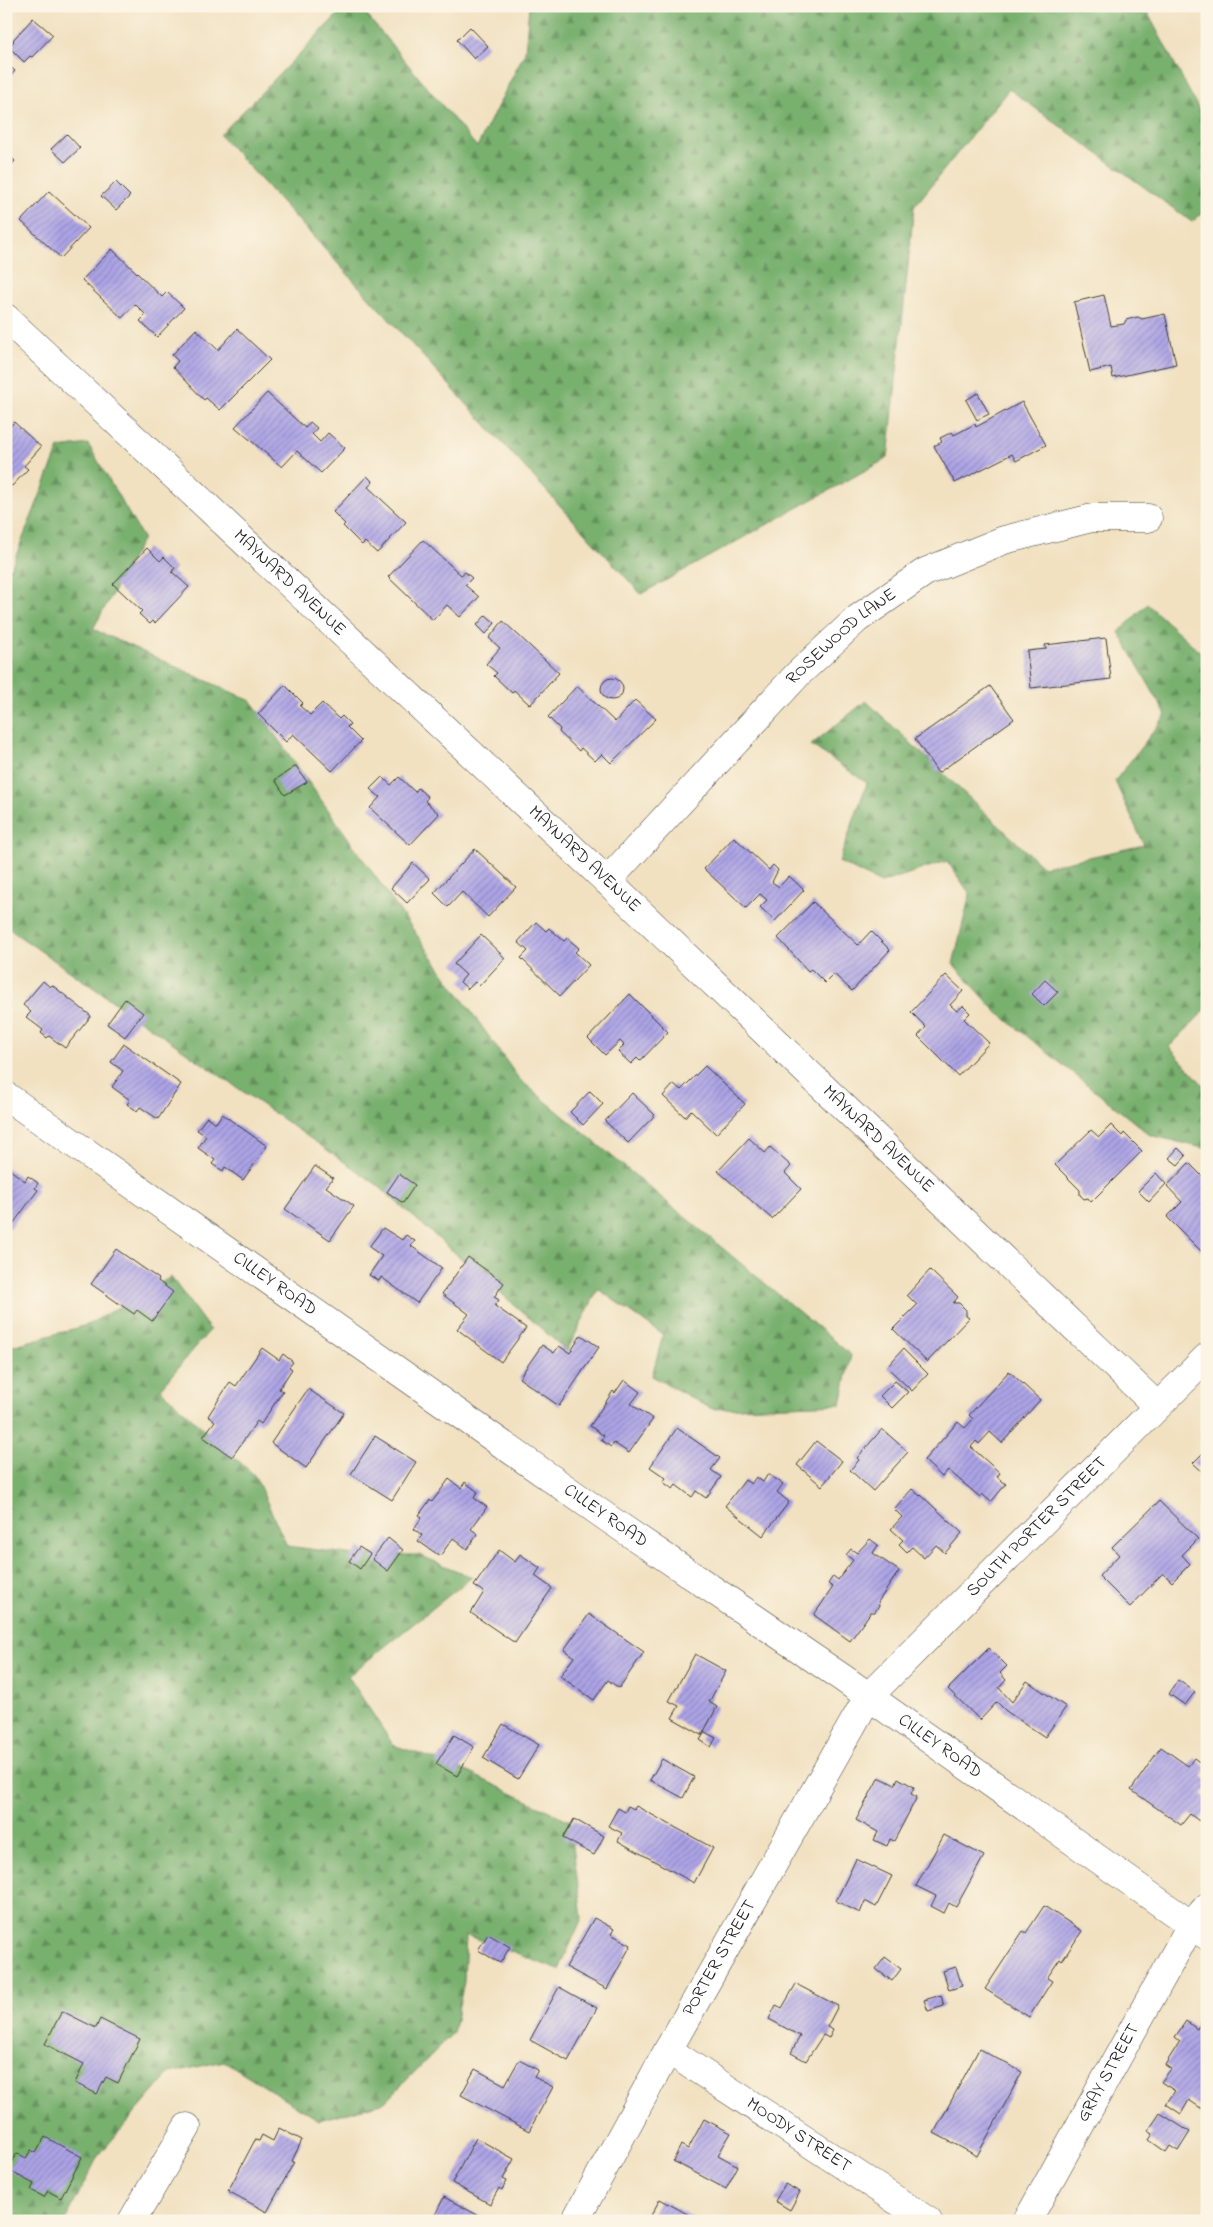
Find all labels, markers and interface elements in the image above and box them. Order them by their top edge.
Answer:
street label: MAYNARD AVENUE [227,524,351,643]
street label: ROSEWOOD LANE [781,582,902,691]
street label: MAYNARD AVENUE [522,800,646,919]
street label: MAYNARD AVENUE [816,1080,940,1200]
street label: CILLEY ROAD [227,1246,322,1323]
street label: SOUTH PORTER STREET [961,1451,1113,1604]
street label: CILLEY ROAD [558,1478,653,1555]
street label: CILLEY ROAD [892,1708,987,1785]
street label: PORTER STREET [677,1895,763,2021]
street label: GRAY STREET [1071,2019,1147,2127]
street label: MOODY STREET [741,2092,856,2180]

